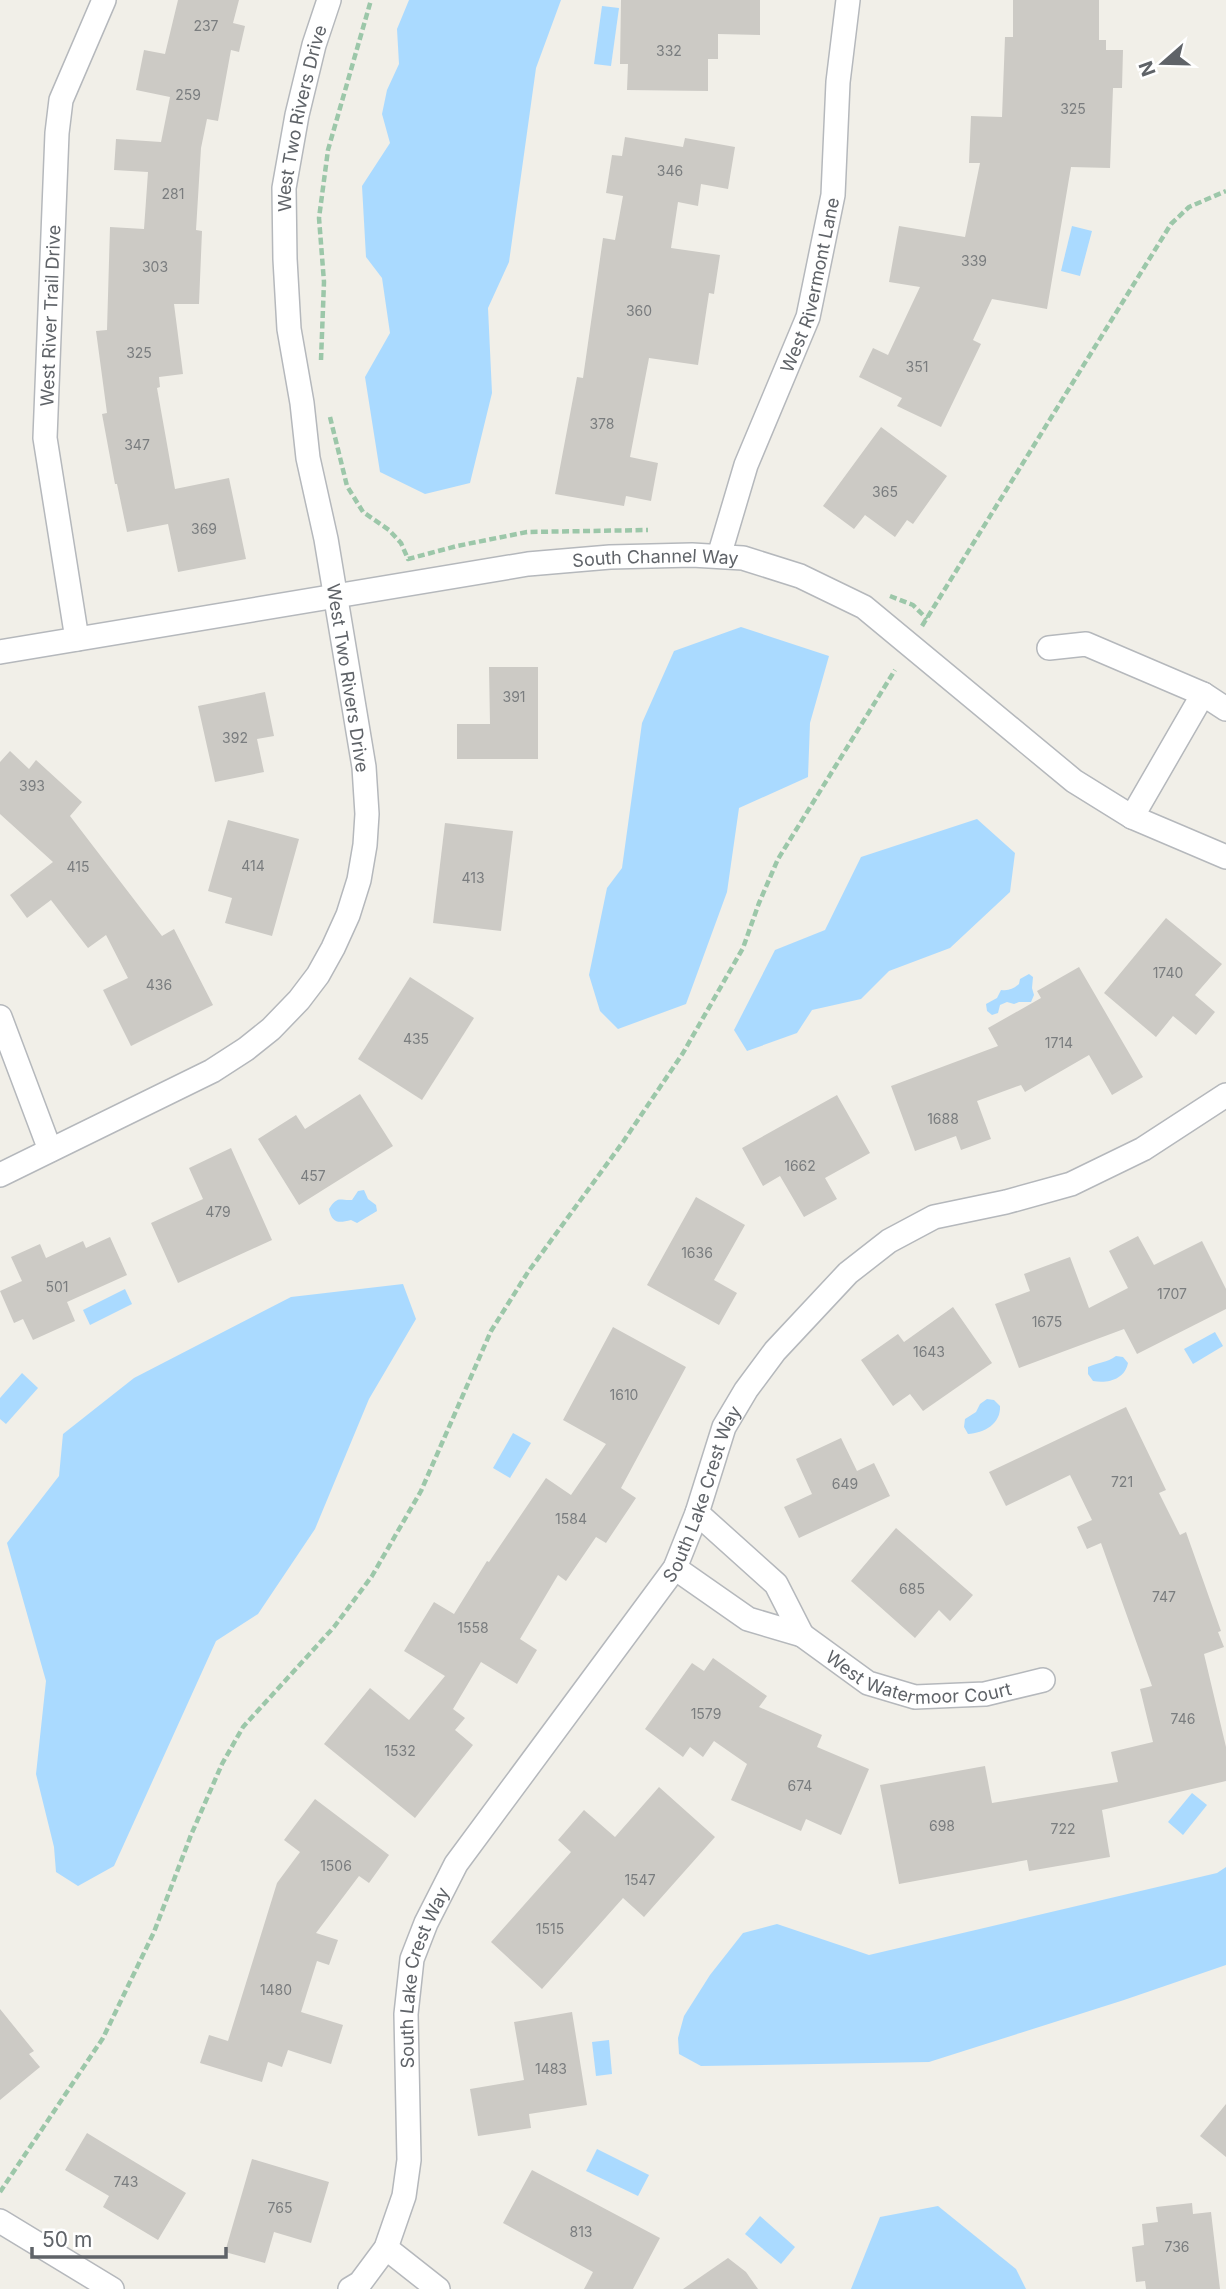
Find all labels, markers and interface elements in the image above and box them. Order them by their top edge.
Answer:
house number: 237 [193,17,219,34]
street label: West Two Rivers Drive [273,22,330,212]
north arrow [1128,28,1198,98]
house number: 332 [656,42,682,59]
text: N [1134,58,1161,79]
house number: 259 [175,86,201,103]
house number: 325 [1060,100,1086,117]
house number: 346 [657,162,683,179]
house number: 281 [162,185,184,202]
street label: West Rivermont Lane [776,195,843,375]
street label: West River Trail Drive [36,224,64,407]
house number: 339 [961,252,987,269]
house number: 303 [142,258,168,275]
house number: 360 [626,302,652,319]
house number: 325 [126,344,152,361]
house number: 351 [906,358,928,375]
house number: 378 [589,415,615,432]
house number: 347 [124,436,150,453]
house number: 365 [872,483,898,500]
house number: 369 [191,520,217,537]
street label: South Channel Way [571,544,739,571]
street label: West Two Rivers Drive [323,582,373,774]
house number: 391 [502,688,526,705]
house number: 392 [222,729,248,746]
house number: 393 [19,777,45,794]
house number: 414 [241,857,265,874]
house number: 415 [67,858,89,875]
house number: 413 [461,869,485,886]
house number: 1740 [1153,964,1183,981]
house number: 436 [146,976,172,993]
house number: 435 [403,1030,429,1047]
house number: 1714 [1045,1034,1073,1051]
house number: 1688 [927,1110,959,1127]
house number: 1662 [784,1157,816,1174]
house number: 457 [300,1167,326,1184]
house number: 479 [205,1203,231,1220]
house number: 1636 [681,1244,713,1261]
house number: 501 [45,1278,69,1295]
house number: 1707 [1157,1285,1187,1302]
house number: 1675 [1032,1313,1062,1330]
house number: 1643 [913,1343,945,1360]
house number: 1610 [610,1386,638,1403]
street label: South Lake Crest Way [658,1402,745,1586]
house number: 721 [1111,1473,1133,1490]
house number: 649 [832,1475,858,1492]
house number: 1584 [555,1510,587,1527]
house number: 685 [899,1580,925,1597]
house number: 747 [1152,1588,1176,1605]
house number: 1558 [457,1619,489,1636]
street label: West Watermoor Court [822,1646,1014,1707]
house number: 1579 [691,1705,721,1722]
house number: 746 [1171,1710,1195,1727]
house number: 1532 [384,1742,416,1759]
house number: 674 [788,1777,812,1794]
house number: 698 [929,1817,955,1834]
house number: 722 [1051,1820,1076,1837]
house number: 1506 [320,1857,352,1874]
house number: 1547 [624,1871,656,1888]
street label: South Lake Crest Way [395,1883,453,2069]
house number: 1515 [536,1920,564,1937]
house number: 1480 [260,1981,292,1998]
house number: 1483 [535,2060,567,2077]
house number: 743 [114,2173,138,2190]
house number: 765 [268,2199,292,2216]
scale bar [32,2216,226,2260]
house number: 813 [569,2223,593,2240]
text: 50 m [42,2227,92,2252]
house number: 736 [1164,2238,1190,2255]

